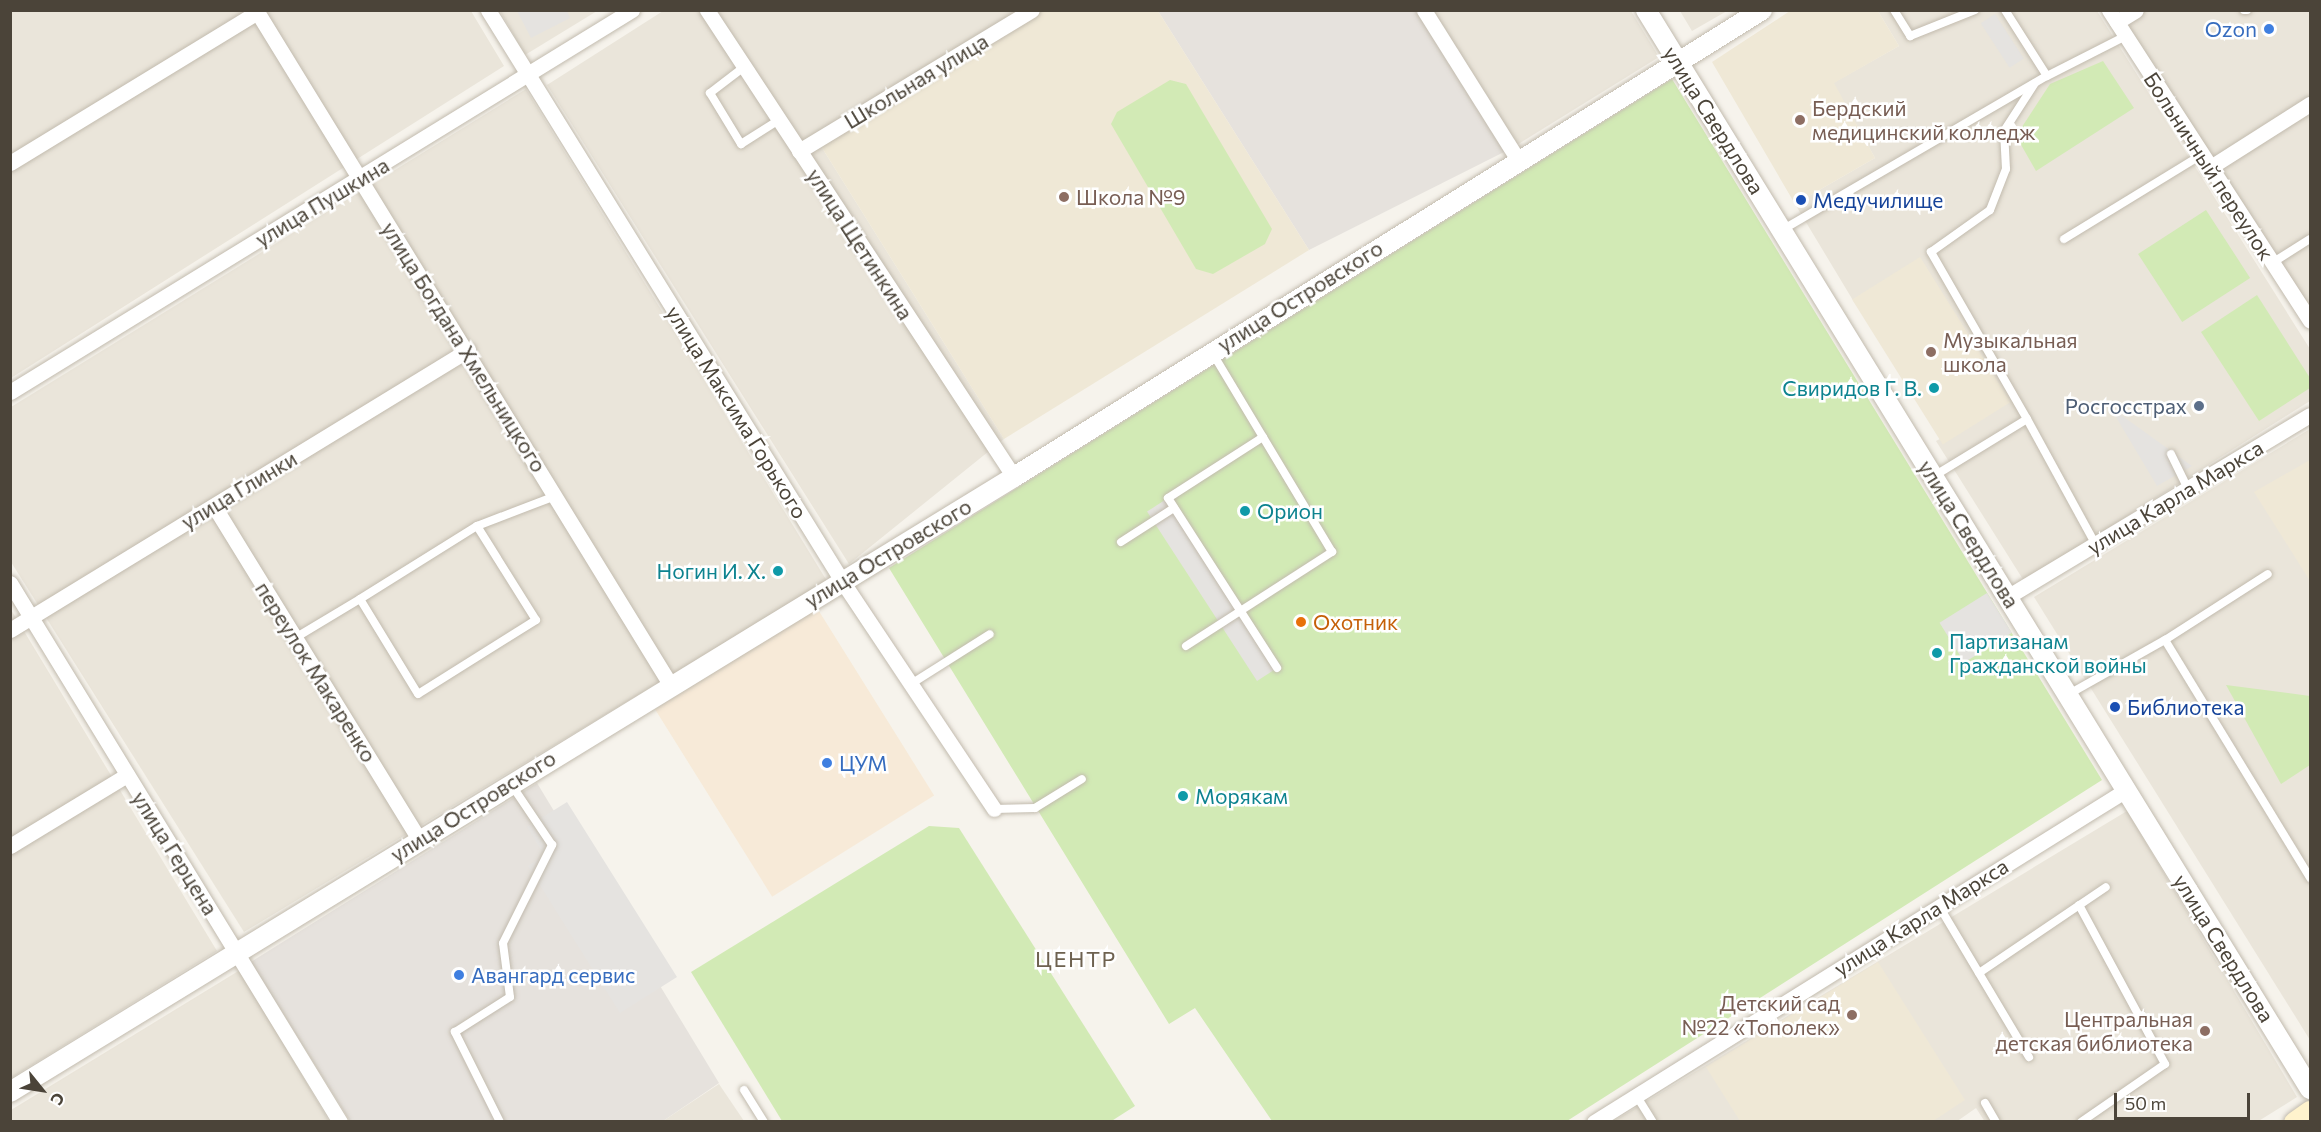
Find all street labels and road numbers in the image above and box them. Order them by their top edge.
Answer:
street label: Школьная улица [839,28,993,134]
street label: улица Свердлова [1658,41,1770,199]
street label: Больничный переулок [2139,67,2279,265]
street label: улица Пушкина [251,152,393,252]
street label: улица Щетинкина [802,164,918,324]
street label: улица Богдана Хмельницкого [376,217,552,477]
street label: улица Островского [1213,235,1387,357]
street label: улица Максима Горького [661,301,813,523]
street label: улица Карла Маркса [2082,434,2268,560]
street label: улица Глинки [177,446,301,534]
street label: улица Свердлова [1913,455,2025,613]
street label: улица Островского [800,493,976,613]
street label: переулок Макаренко [250,577,382,767]
street label: улица Островского [386,745,560,867]
street label: улица Герцена [127,786,223,920]
street label: улица Карла Маркса [1829,853,2013,981]
street label: улица Свердлова [2168,869,2280,1027]

